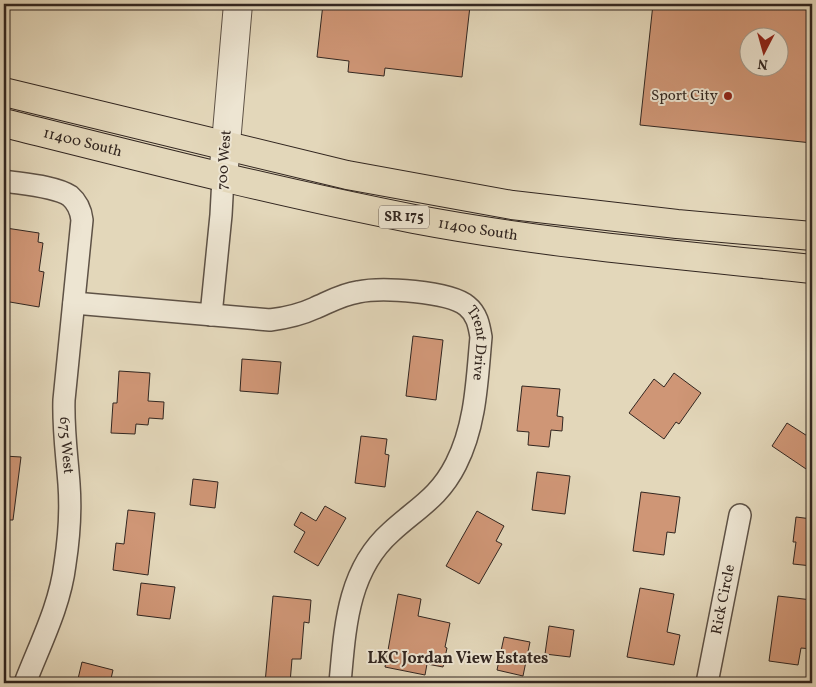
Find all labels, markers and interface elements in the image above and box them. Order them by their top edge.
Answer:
north arrow [738,28,788,78]
text: N [757,53,769,73]
place label: Sport City [651,86,718,107]
marker: Sport City [722,90,734,102]
street label: 11400 South [41,123,124,163]
street label: 700 West [212,129,238,191]
road number: SR 175 [379,206,429,228]
street label: 11400 South [436,213,519,246]
street label: Trent Drive [461,301,492,382]
street label: 675 West [53,417,79,475]
street label: Rick Circle [706,563,741,636]
district label: LKC Jordan View Estates [367,648,549,670]

